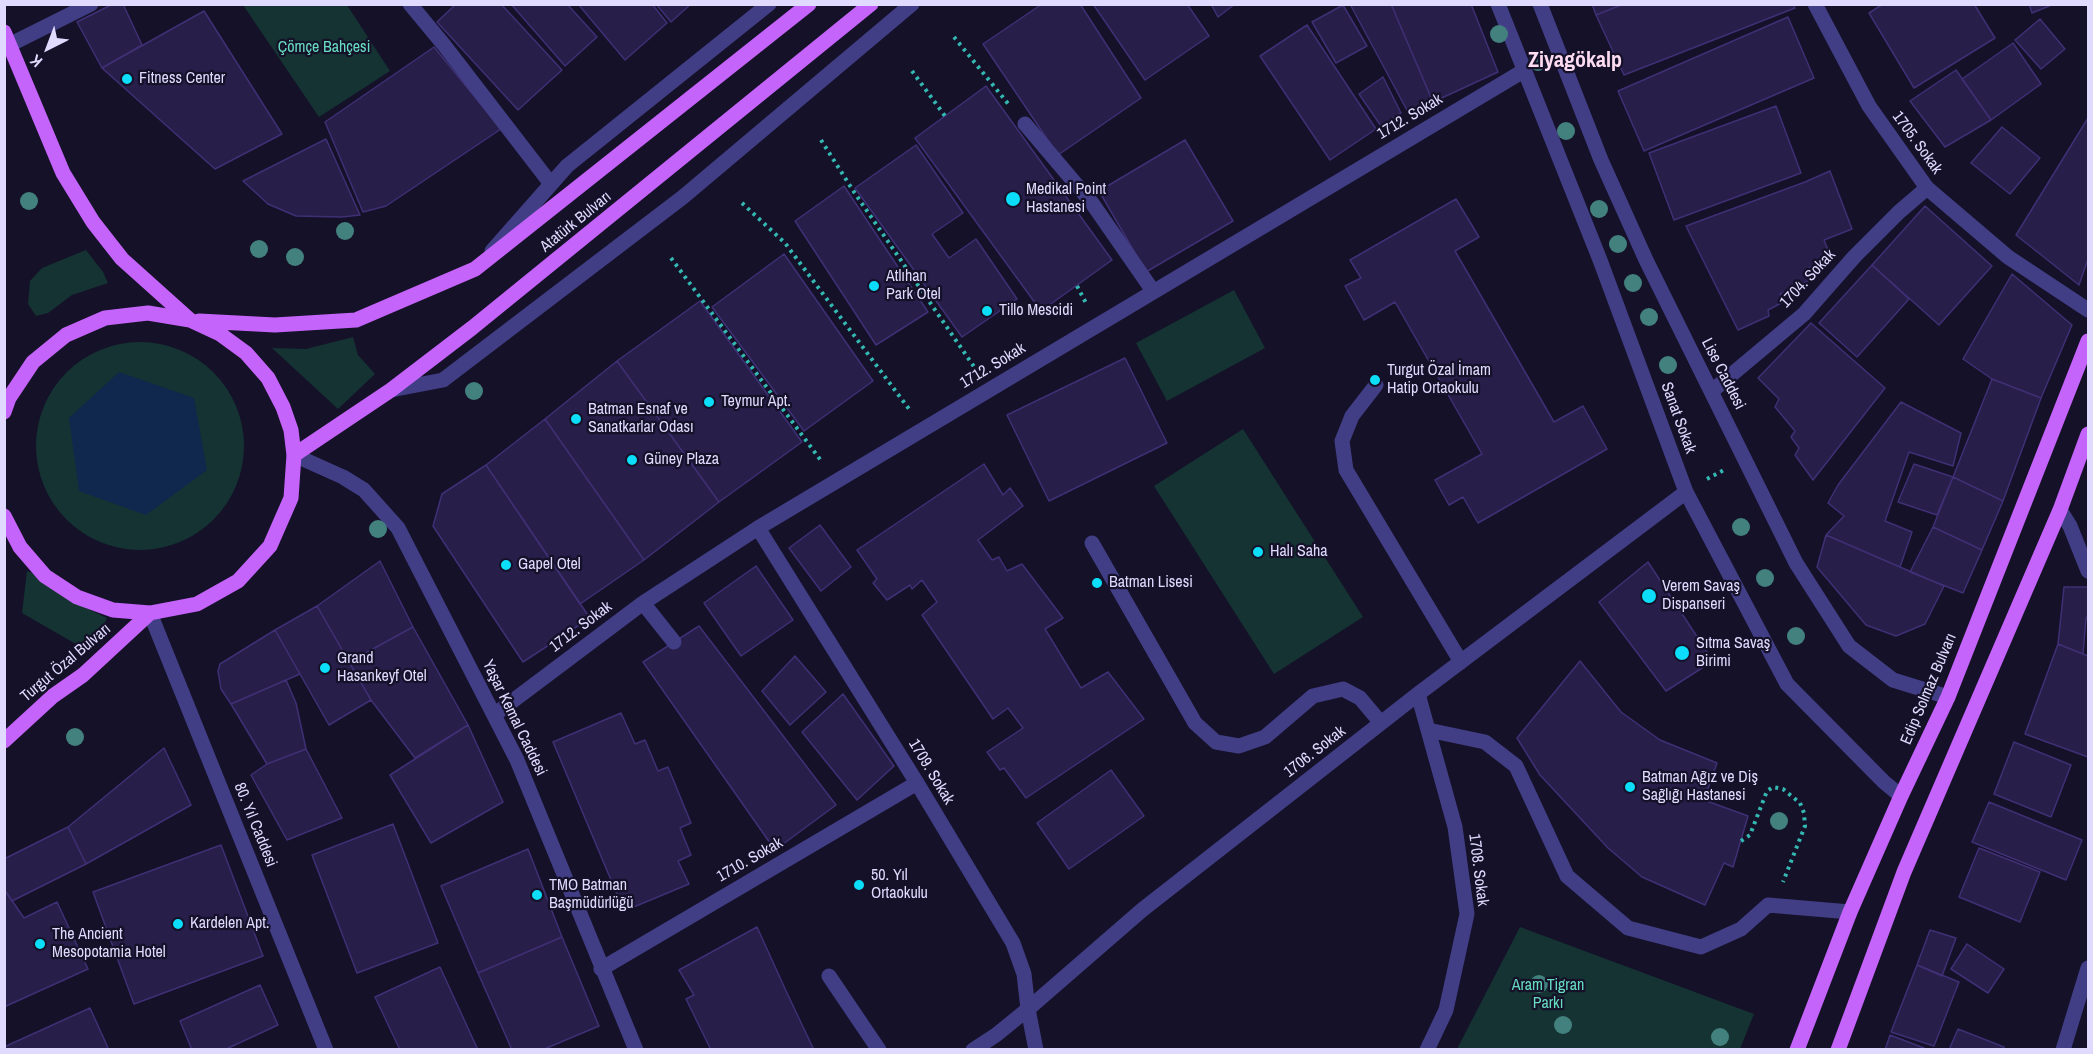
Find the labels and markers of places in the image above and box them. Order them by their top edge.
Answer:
place label: Fitness Center [139,69,225,89]
marker: Fitness Center [120,72,134,86]
place label: Medikal Point Hastanesi [1026,180,1106,218]
marker: Medikal Point Hastanesi [1004,190,1022,208]
place label: Atlıhan Park Otel [886,267,941,305]
marker: Atlıhan Park Otel [867,279,881,293]
place label: Tillo Mescidi [999,301,1073,321]
marker: Tillo Mescidi [980,304,994,318]
place label: Turgut Özal İmam Hatip Ortaokulu [1387,361,1491,399]
marker: Turgut Özal İmam Hatip Ortaokulu [1368,373,1382,387]
place label: Teymur Apt. [721,392,791,412]
marker: Teymur Apt. [702,395,716,409]
place label: Batman Esnaf ve Sanatkarlar Odası [588,400,694,438]
marker: Batman Esnaf ve Sanatkarlar Odası [569,412,583,426]
place label: Güney Plaza [644,450,719,470]
marker: Güney Plaza [625,453,639,467]
place label: Halı Saha [1270,542,1328,562]
marker: Halı Saha [1251,545,1265,559]
place label: Gapel Otel [518,555,581,575]
marker: Gapel Otel [499,558,513,572]
place label: Batman Lisesi [1109,573,1193,593]
marker: Batman Lisesi [1090,576,1104,590]
place label: Verem Savaş Dispanseri [1662,577,1740,615]
marker: Verem Savaş Dispanseri [1640,587,1658,605]
place label: Sıtma Savaş Birimi [1696,634,1770,672]
marker: Sıtma Savaş Birimi [1673,644,1691,662]
place label: Grand Hasankeyf Otel [337,649,427,687]
marker: Grand Hasankeyf Otel [318,661,332,675]
place label: Batman Ağız ve Diş Sağlığı Hastanesi [1642,768,1758,806]
marker: Batman Ağız ve Diş Sağlığı Hastanesi [1623,780,1637,794]
place label: 50. Yıl Ortaokulu [871,866,928,904]
place label: TMO Batman Başmüdürlüğü [549,876,634,914]
marker: 50. Yıl Ortaokulu [852,878,866,892]
marker: TMO Batman Başmüdürlüğü [530,888,544,902]
place label: Kardelen Apt. [190,914,270,934]
marker: Kardelen Apt. [171,917,185,931]
place label: The Ancient Mesopotamia Hotel [52,925,166,963]
marker: The Ancient Mesopotamia Hotel [33,937,47,951]

